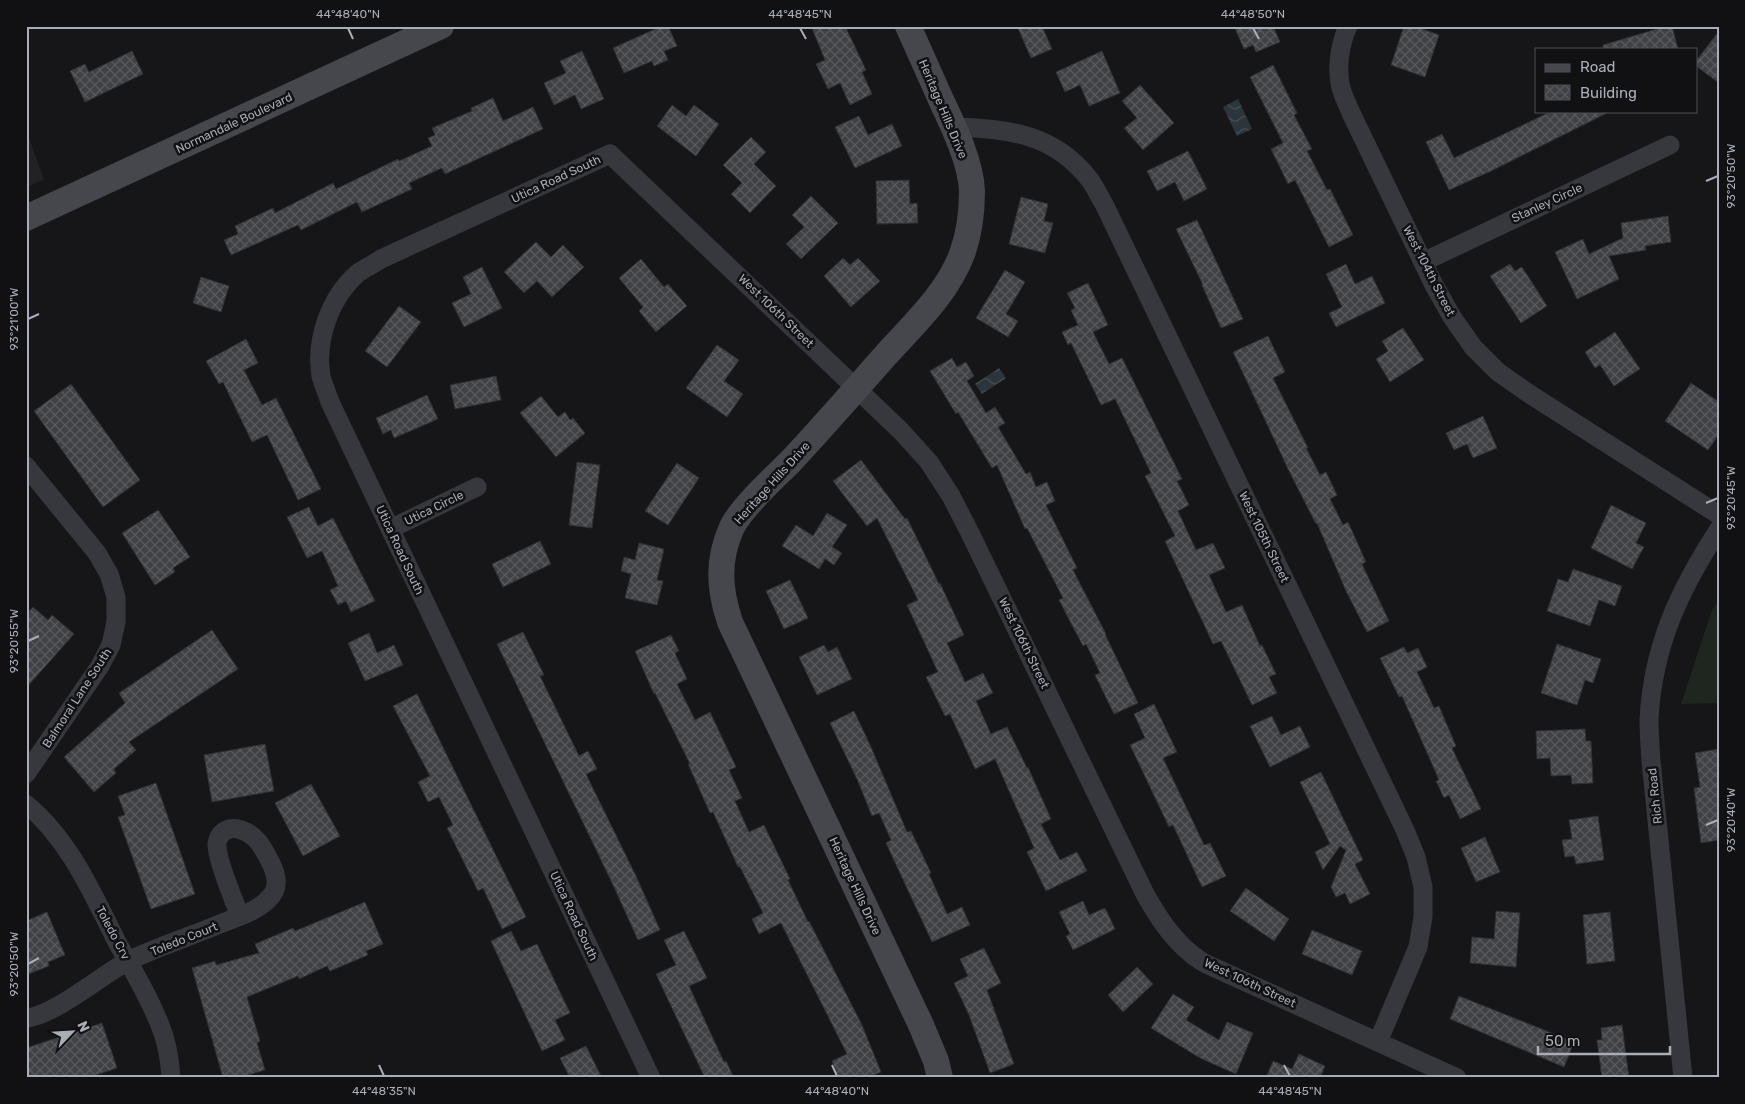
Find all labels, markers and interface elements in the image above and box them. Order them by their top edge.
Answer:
text: 44°48'40"N [316,7,380,21]
text: 44°48'45"N [768,7,832,21]
text: 44°48'50"N [1221,7,1285,21]
legend [1535,48,1698,112]
street label: Heritage Hills Drive [916,57,970,161]
text: Road [1580,58,1616,76]
text: Building [1580,84,1637,102]
street label: Normandale Boulevard [174,90,294,156]
text: 93°20'50"W [1724,143,1738,208]
street label: Utica Road South [509,152,603,206]
street label: Stanley Circle [1509,180,1585,225]
street label: West 104th Street [1400,223,1458,319]
street label: West 106th Street [735,271,817,351]
text: 93°21'00"W [7,287,21,350]
street label: Heritage Hills Drive [731,439,813,527]
text: 93°20'45"W [1724,466,1738,530]
street label: Utica Circle [402,488,466,528]
street label: West 105th Street [1236,489,1292,585]
street label: Utica Road South [373,503,427,597]
street label: West 106th Street [996,595,1052,691]
text: 93°20'55"W [7,608,21,673]
street label: Balmoral Lane South [40,646,114,750]
street label: Rich Road [1645,767,1665,825]
text: 93°20'40"W [1724,787,1738,852]
street label: Heritage Hills Drive [826,835,884,937]
street label: Utica Road South [547,869,601,963]
street label: Toledo Crv [93,904,133,962]
street label: Toledo Court [149,919,220,959]
text: 93°20'50"W [7,931,21,996]
street label: West 106th Street [1202,956,1298,1010]
north arrow [48,1006,98,1056]
text: N [73,1019,93,1035]
scale bar [1538,1024,1670,1056]
text: 50 m [1545,1032,1580,1050]
text: 44°48'35"N [352,1084,416,1098]
text: 44°48'40"N [805,1084,869,1098]
text: 44°48'45"N [1258,1084,1322,1098]

